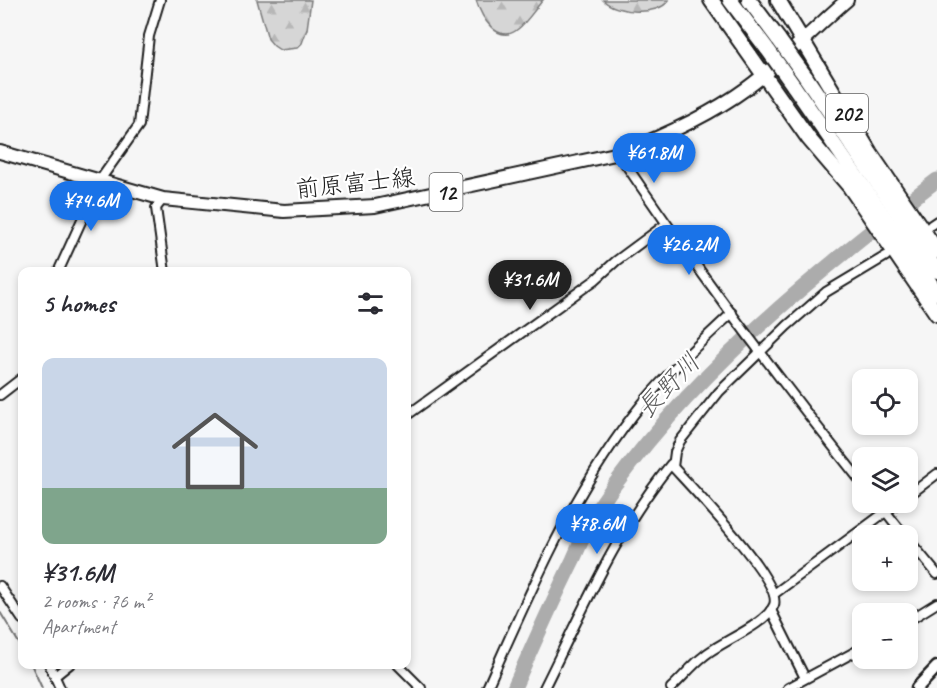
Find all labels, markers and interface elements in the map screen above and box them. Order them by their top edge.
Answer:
road number: 202 [826,94,868,132]
pin: ¥61.8M [605,133,703,184]
text: ¥61.8M [627,140,681,165]
street label: 前原富士線 [294,162,416,204]
road number: 12 [430,173,462,211]
pin: ¥74.6M [42,181,140,232]
text: ¥74.6M [64,188,118,213]
pin: ¥26.2M [640,225,738,276]
text: ¥26.2M [662,232,716,257]
pin: ¥31.6M [481,260,579,311]
text: ¥31.6M [503,267,557,292]
text: 5 homes [42,287,115,320]
icon: filters [354,287,387,320]
water label: 長野川 [629,346,707,425]
map controls [852,369,918,669]
button: locate [852,369,918,435]
icon: home [161,397,269,505]
button: layers [852,447,918,513]
pin: ¥78.6M [548,504,646,555]
text: ¥78.6M [570,511,624,536]
button: + [852,525,918,591]
text: ¥31.6M [42,556,113,589]
text: 2 rooms · 76 m² [42,589,150,614]
button: − [852,603,918,669]
text: Apartment [42,614,115,639]

